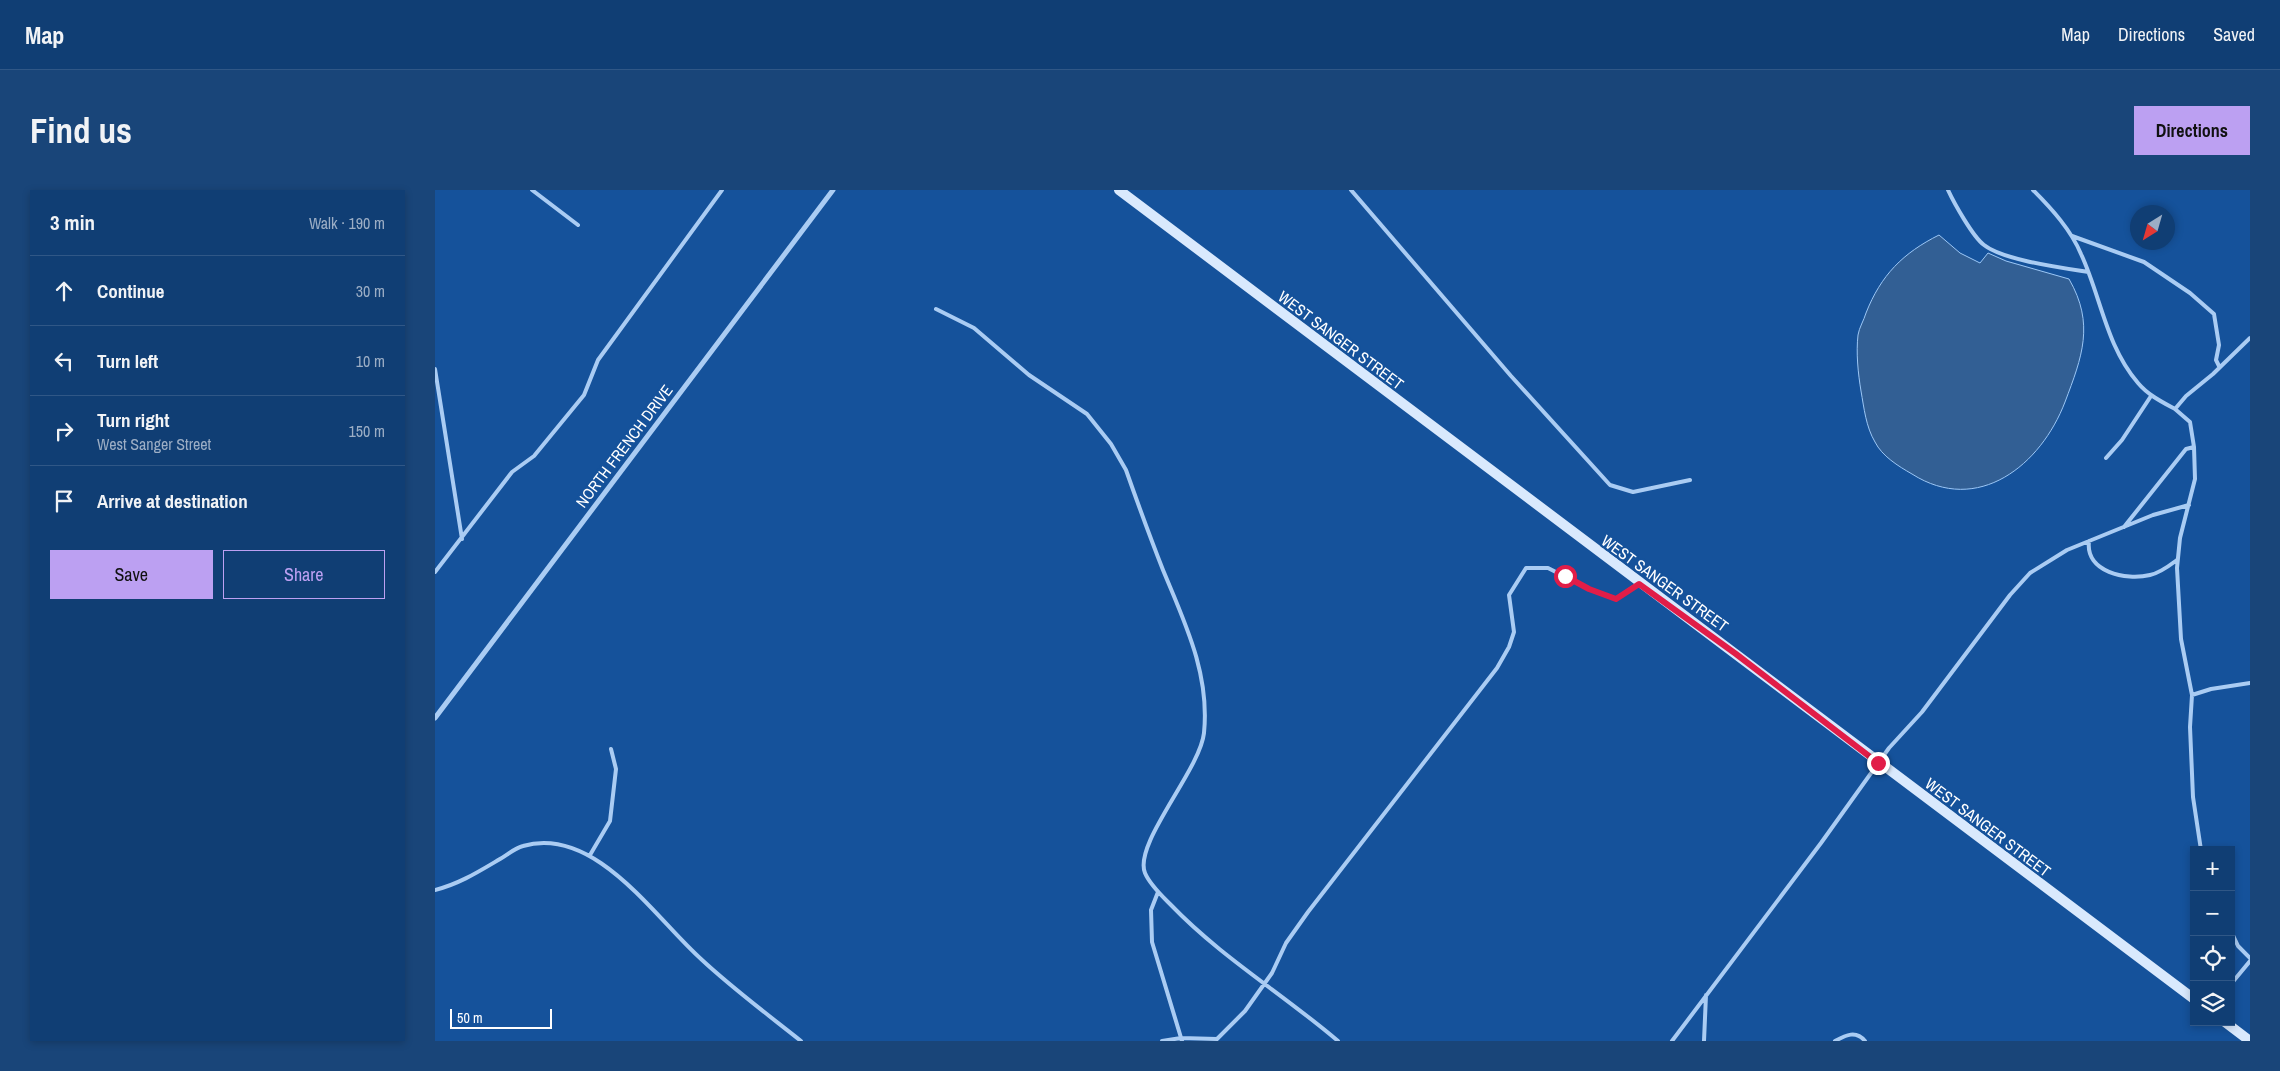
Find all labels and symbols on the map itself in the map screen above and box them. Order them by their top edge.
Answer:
north arrow [2130,205,2175,250]
street label: WEST SANGER STREET [1274,285,1408,395]
street label: NORTH FRENCH DRIVE [571,380,677,512]
street label: WEST SANGER STREET [1597,529,1733,637]
route start [1554,565,1577,588]
route end [1867,752,1890,775]
street label: WEST SANGER STREET [1921,772,2055,882]
scale bar [450,1006,553,1029]

